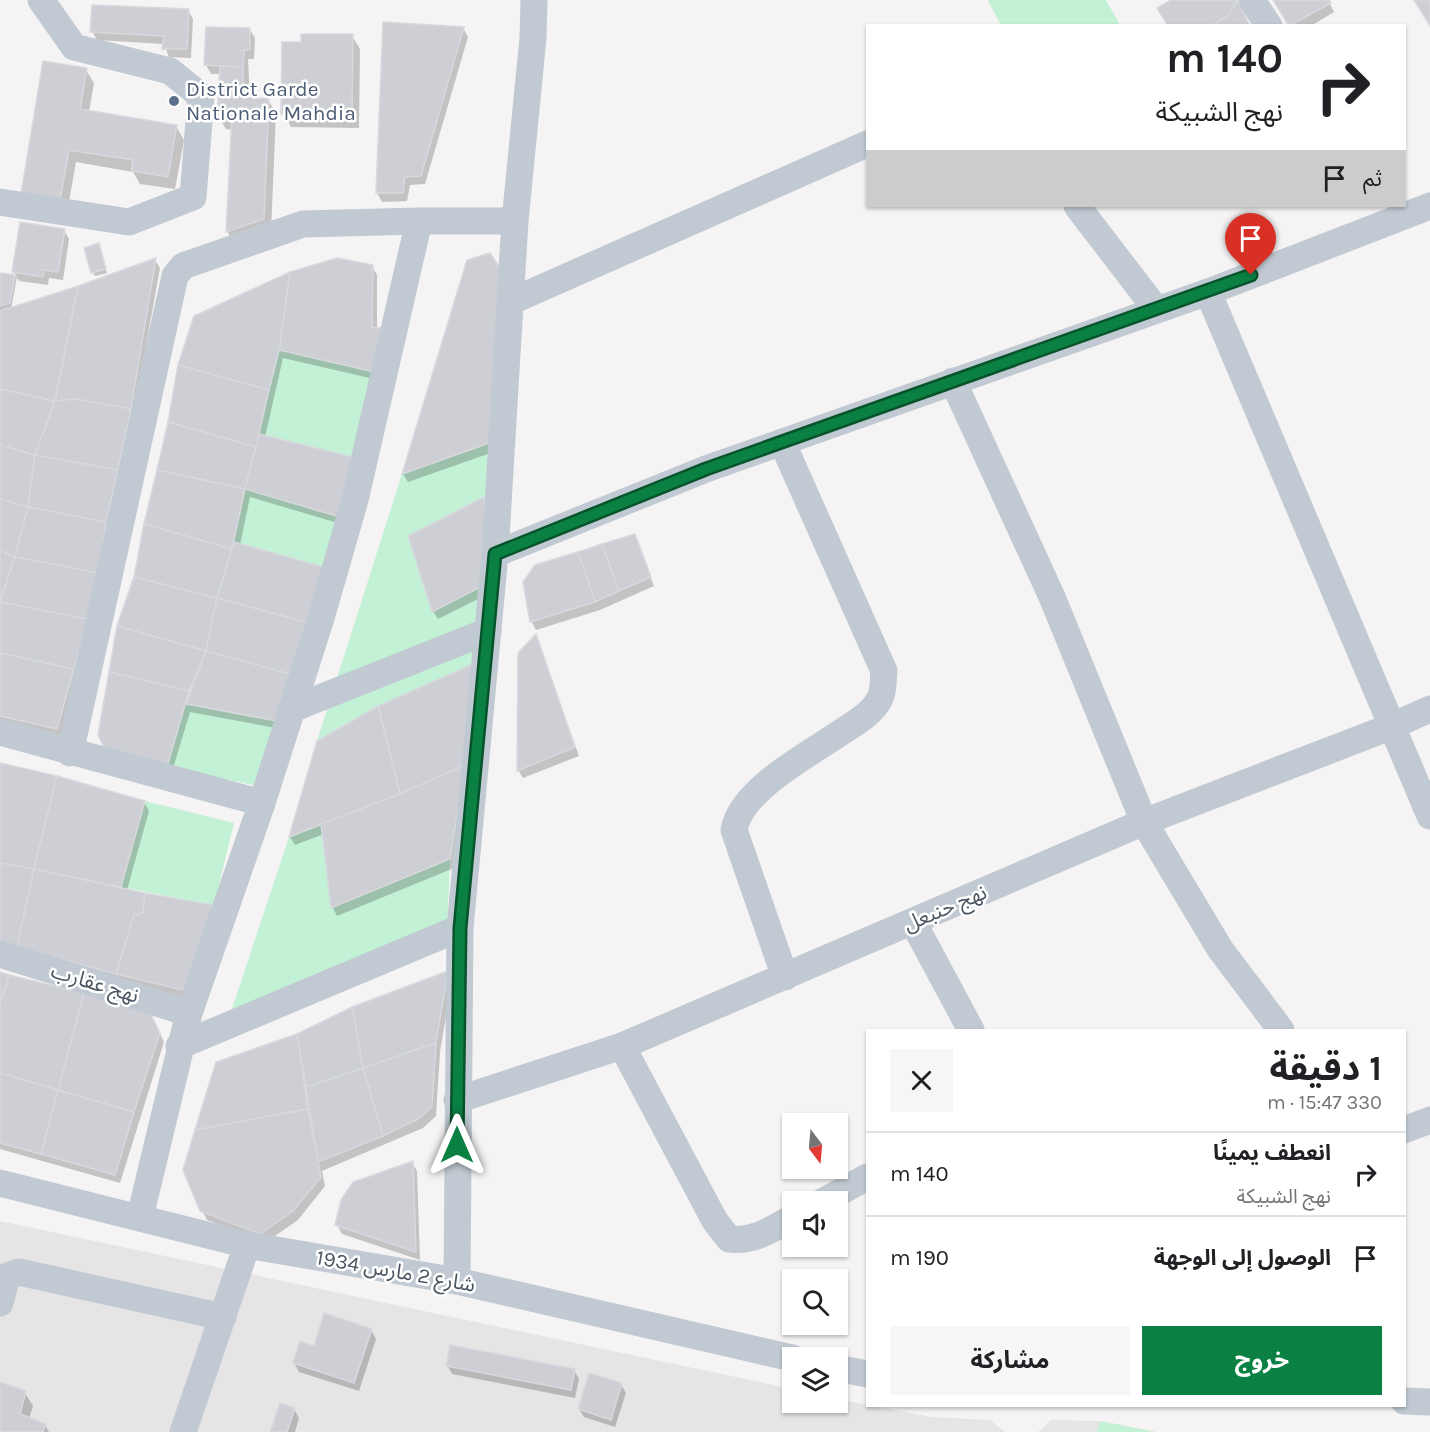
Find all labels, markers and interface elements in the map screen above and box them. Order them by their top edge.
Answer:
text: 140 m [1166,33,1283,83]
icon: right [1304,48,1382,126]
place label: District Garde Nationale Mahdia [186,77,356,125]
marker: District Garde Nationale Mahdia [167,94,181,108]
text: نهج الشبيكة [1156,96,1283,128]
icon: arrive [1318,162,1351,195]
text: ثم [1363,166,1382,192]
pin [1225,213,1276,275]
icon: arrive [1234,222,1267,255]
street label: نهج حنبعل [900,880,991,939]
street label: نهج عقارب [47,958,142,1011]
text: 1 دقيقة [1269,1047,1382,1089]
button: close [890,1049,953,1112]
text: 330 m · 15:47 [1267,1091,1382,1114]
position arrow [425,1113,489,1177]
north arrow [782,1113,848,1179]
map controls [782,1113,848,1413]
text: انعطف يمينًا [1213,1140,1331,1166]
icon: right [1349,1158,1382,1191]
text: 140 m [890,1161,948,1187]
text: نهج الشبيكة [1237,1185,1331,1208]
button: sound [782,1191,848,1257]
icon: arrive [1349,1242,1382,1275]
street label: شارع 2 مارس 1934 [314,1245,477,1300]
text: 190 m [890,1245,949,1271]
text: الوصول إلى الوجهة [1154,1245,1331,1271]
button: search [782,1269,848,1335]
button: مشاركة [890,1326,1130,1395]
button: خروج [1142,1326,1382,1395]
button: layers [782,1347,848,1413]

